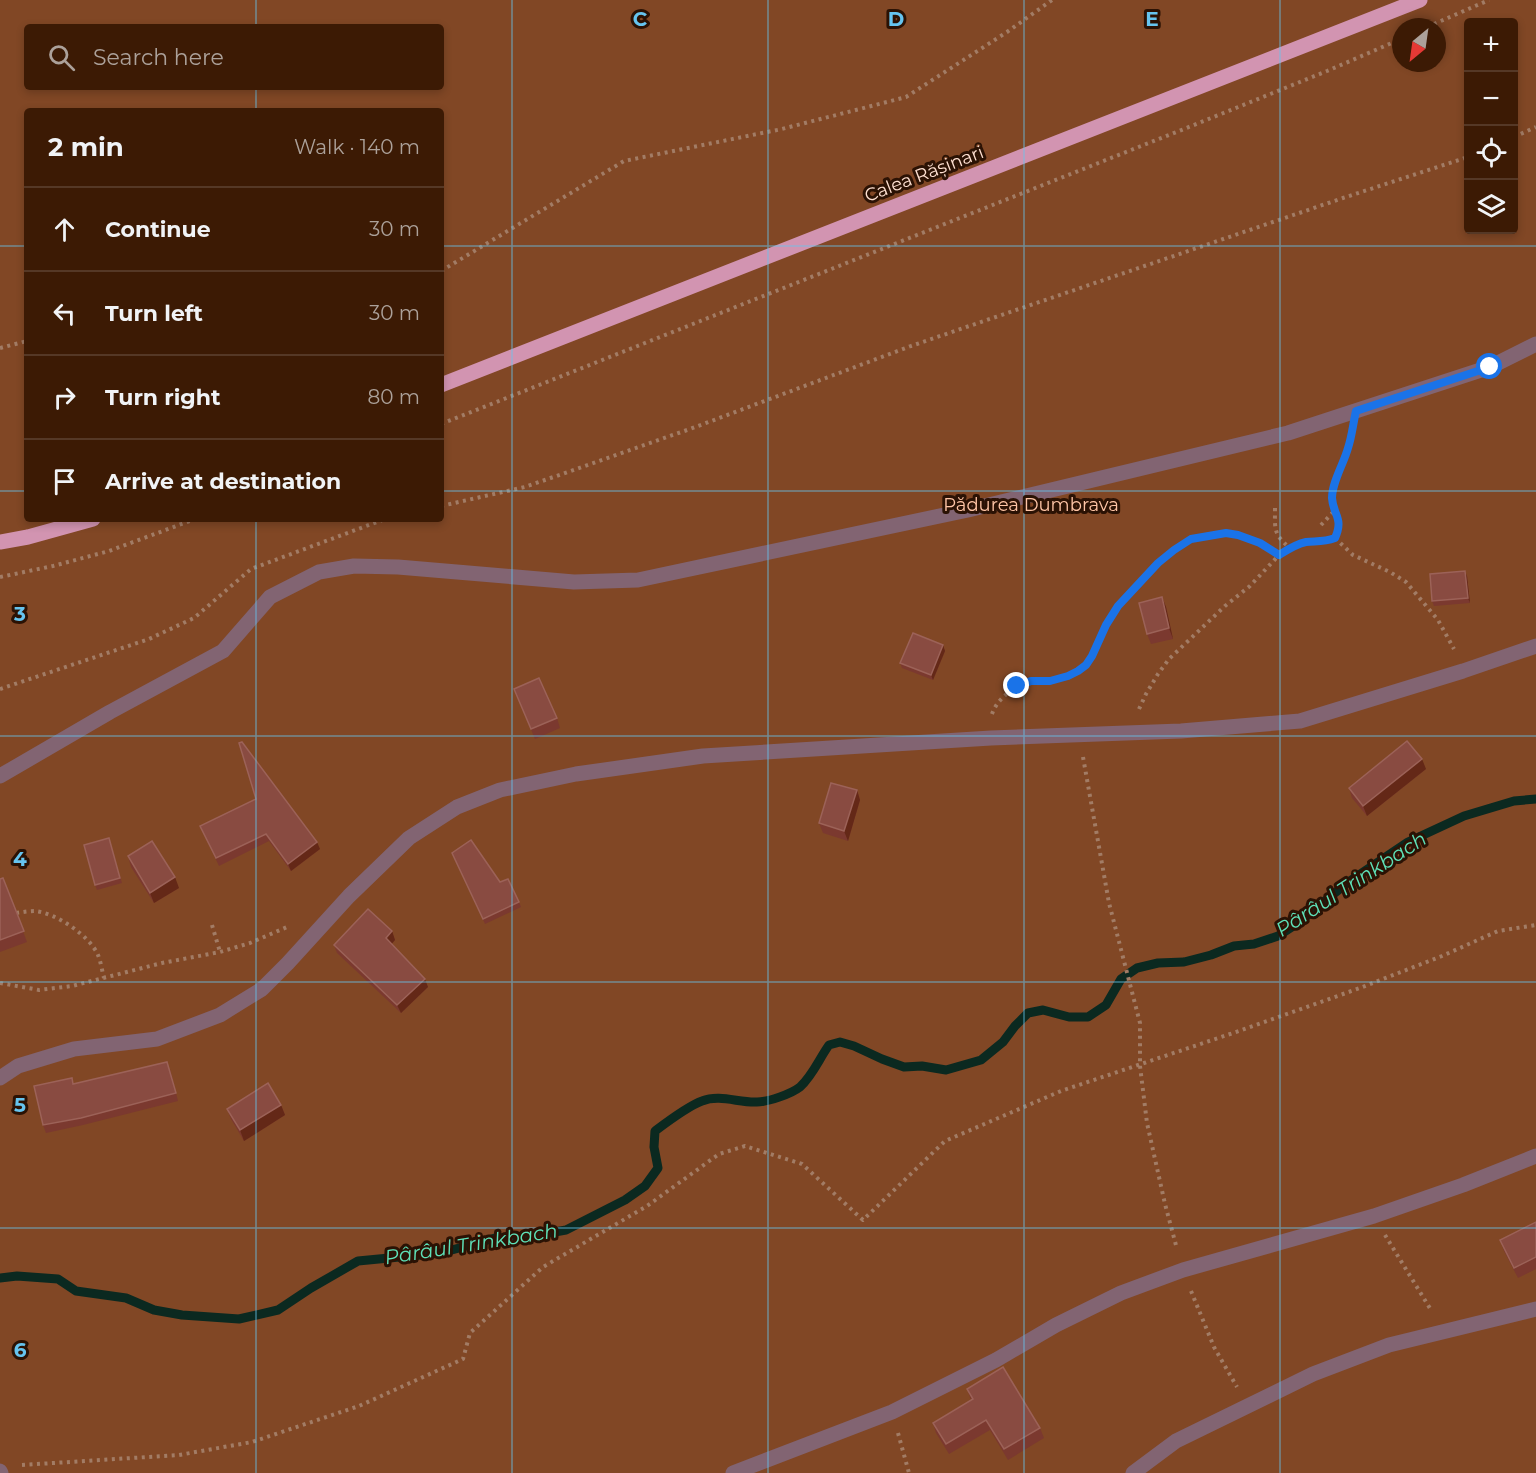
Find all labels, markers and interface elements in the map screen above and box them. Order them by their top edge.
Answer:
text: C [633,7,648,31]
text: D [888,7,904,31]
text: E [1145,7,1159,31]
north arrow [1392,18,1446,72]
map controls [1464,18,1518,234]
button: + [1464,18,1518,72]
search box [24,24,444,90]
icon: search [45,41,78,74]
text: Search here [93,44,224,71]
button: − [1464,72,1518,126]
button: locate [1464,126,1518,180]
text: 2 min [48,131,124,163]
text: Walk · 140 m [294,135,420,159]
street label: Calea Rășinari [861,141,987,208]
button: layers [1464,180,1518,234]
icon: ahead [48,213,81,246]
text: Continue [105,216,211,243]
text: 30 m [369,217,420,241]
icon: left [48,297,81,330]
text: Turn left [105,300,203,327]
text: 30 m [369,301,420,325]
route start [1476,353,1502,379]
icon: right [48,381,81,414]
text: Turn right [105,384,220,411]
text: 80 m [368,385,420,409]
icon: arrive [48,465,81,498]
text: Arrive at destination [105,468,341,495]
park label: Pădurea Dumbrava [943,494,1119,516]
text: 3 [13,602,26,626]
route end [1003,672,1029,698]
water label: Pârâul Trinkbach [1271,826,1431,942]
text: 4 [13,847,27,871]
text: 5 [14,1093,26,1117]
water label: Pârâul Trinkbach [383,1218,559,1270]
text: 6 [14,1338,27,1362]

